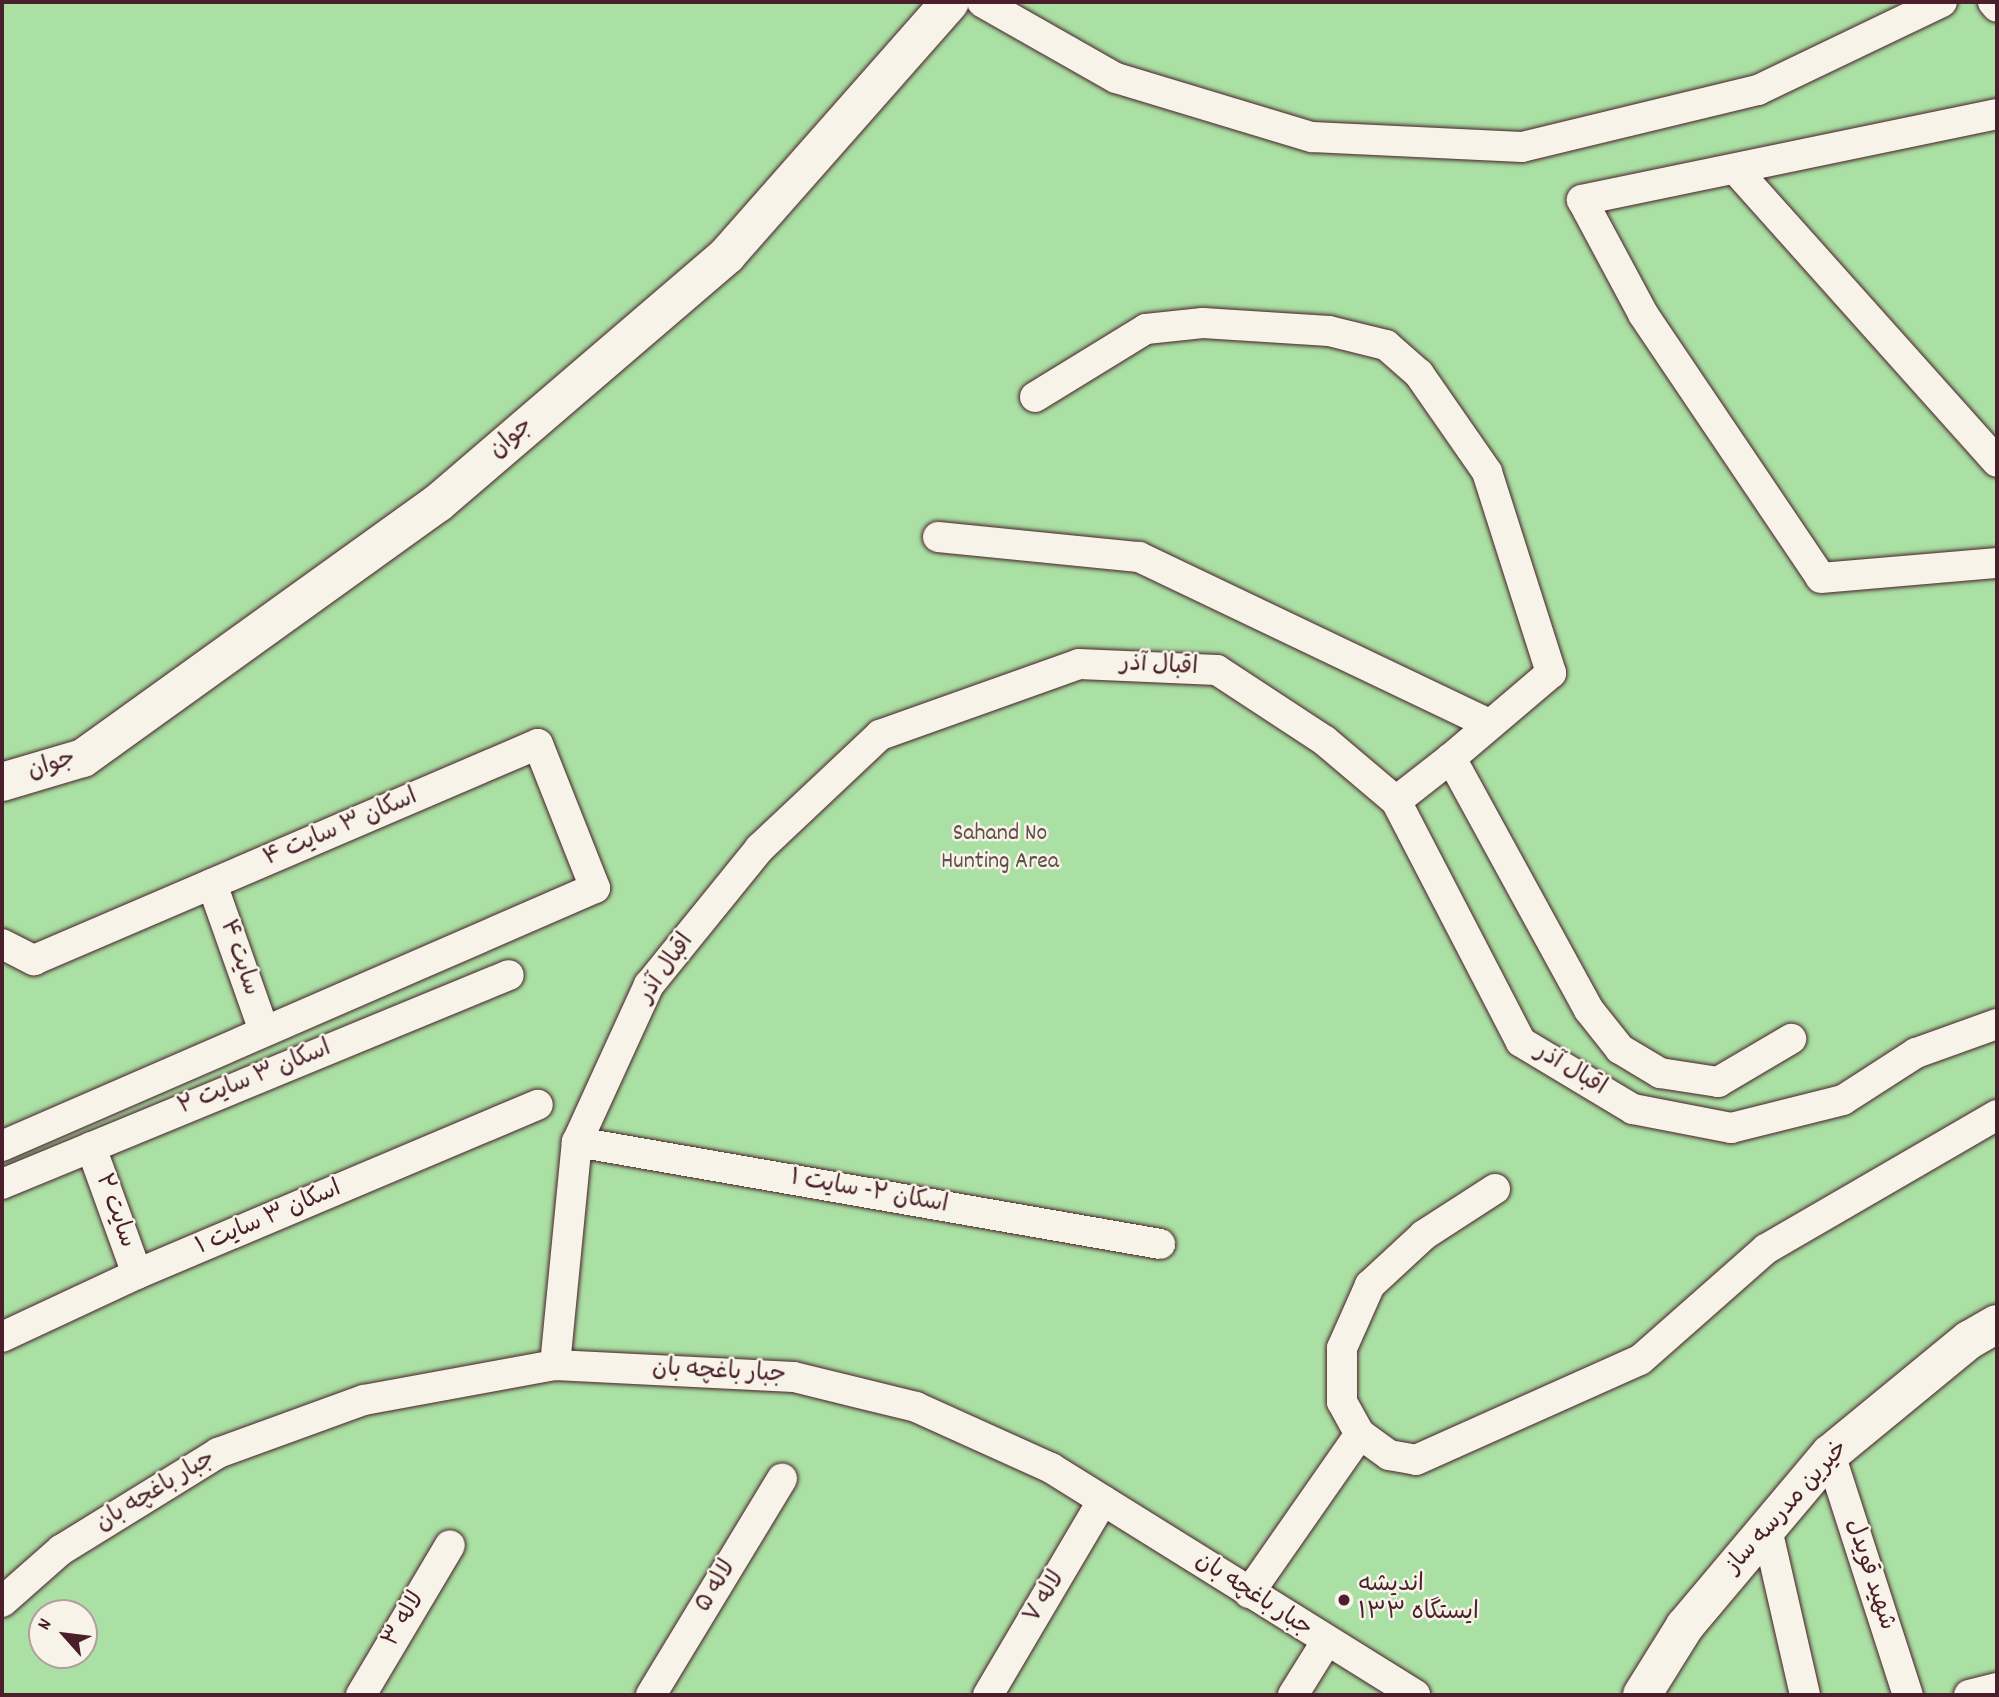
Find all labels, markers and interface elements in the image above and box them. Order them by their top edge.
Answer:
street label: جوان [484,412,540,466]
street label: اقبال آذر [1119,651,1199,683]
street label: جوان [24,745,80,787]
street label: اسکان ۳ سایت ۴ [260,784,422,874]
park label: Sahand No Hunting Area [941,821,1059,877]
street label: سایت ۴ [212,916,264,1000]
street label: اقبال آذر [633,929,701,1009]
street label: اسکان ۳ سایت ۲ [174,1035,336,1123]
street label: اقبال آذر [1529,1039,1611,1103]
street label: اسکان ۲- سایت ۱ [788,1165,950,1221]
street label: سایت ۲ [87,1170,141,1252]
street label: اسکان ۳ سایت ۱ [192,1175,346,1263]
street label: جبار باغچه بان [651,1355,787,1391]
street label: خیرین مدرسه ساز [1721,1435,1855,1581]
street label: جبار باغچه بان [91,1445,221,1539]
street label: شهید قویدل [1838,1516,1900,1634]
street label: جبار باغچه بان [1189,1547,1317,1645]
street label: لاله ۵ [690,1556,744,1618]
street label: لاله ۷ [1019,1567,1073,1629]
place label: اندیشه ایستگاه ۱۳۳ [1358,1572,1479,1628]
street label: لاله ۳ [378,1587,432,1653]
marker: اندیشه ایستگاه ۱۳۳ [1336,1592,1352,1608]
north arrow [28,1599,98,1669]
text: N [32,1614,60,1635]

